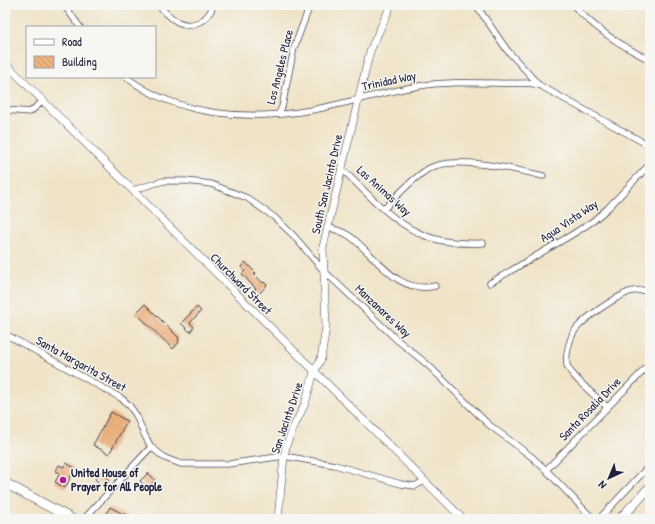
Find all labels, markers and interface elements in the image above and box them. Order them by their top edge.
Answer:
legend [26,26,156,78]
street label: Los Angeles Place [262,27,297,106]
text: Road [62,33,82,50]
text: Building [62,53,97,70]
street label: Trinidad Way [360,66,418,95]
street label: South San Jacinto Drive [307,132,346,235]
street label: Las Animas Way [353,162,415,220]
street label: Agua Vista Way [536,195,601,246]
street label: Churchward Street [207,249,277,319]
street label: Manzanares Way [352,280,415,341]
street label: Santa Margarita Street [33,332,130,396]
street label: Santa Rosalia Drive [555,373,625,444]
street label: San Jacinto Drive [266,380,307,456]
north arrow [589,458,629,498]
place label: United House of Prayer for All People [71,464,162,496]
marker: United House of Prayer for All People [58,475,68,485]
text: N [595,478,609,492]

